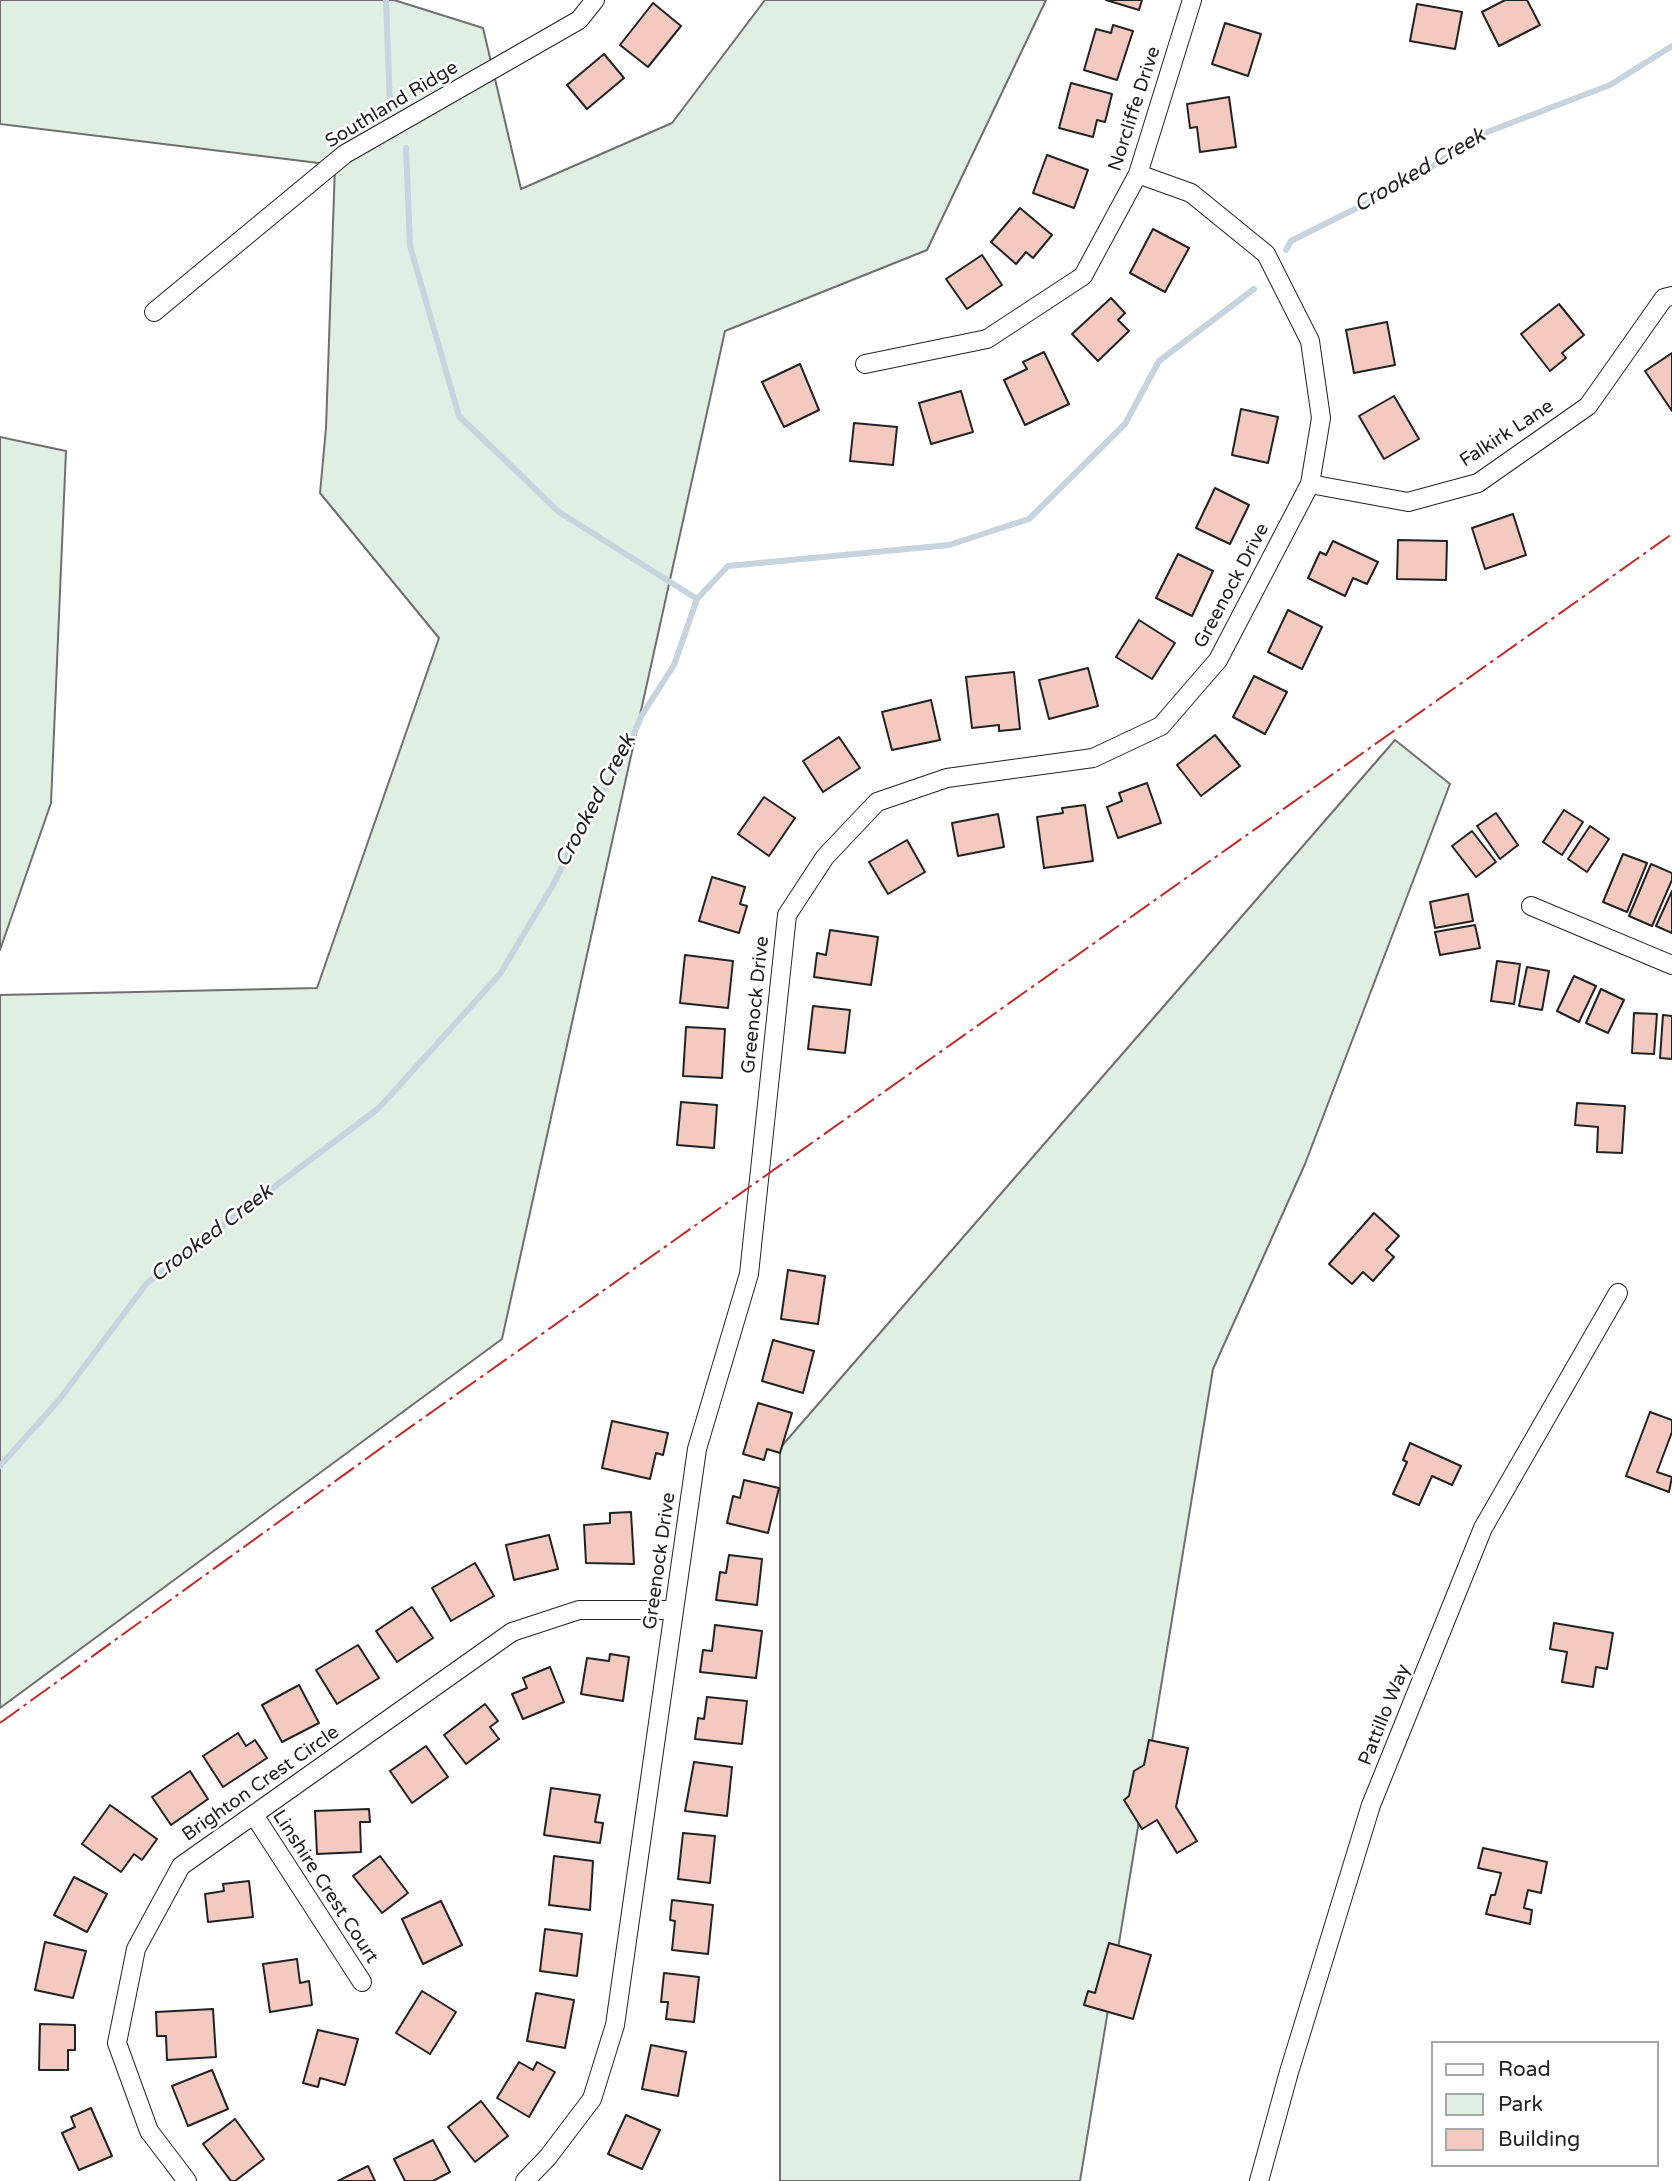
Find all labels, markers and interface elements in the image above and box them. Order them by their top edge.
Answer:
street label: Norcliffe Drive [1104,44,1166,174]
street label: Southland Ridge [322,56,462,154]
water label: Crooked Creek [1350,123,1490,219]
street label: Falkirk Lane [1456,395,1558,473]
street label: Greenock Drive [1189,520,1275,652]
water label: Crooked Creek [550,730,642,872]
street label: Greenock Drive [737,935,775,1075]
water label: Crooked Creek [146,1180,278,1288]
street label: Greenock Drive [639,1491,681,1631]
street label: Pattillo Way [1354,1661,1416,1769]
street label: Brighton Crest Circle [178,1721,344,1847]
street label: Linshire Crest Court [267,1806,383,1968]
legend [1430,2041,1658,2167]
text: Road [1498,2057,1551,2082]
text: Park [1498,2092,1543,2117]
text: Building [1498,2127,1580,2152]

